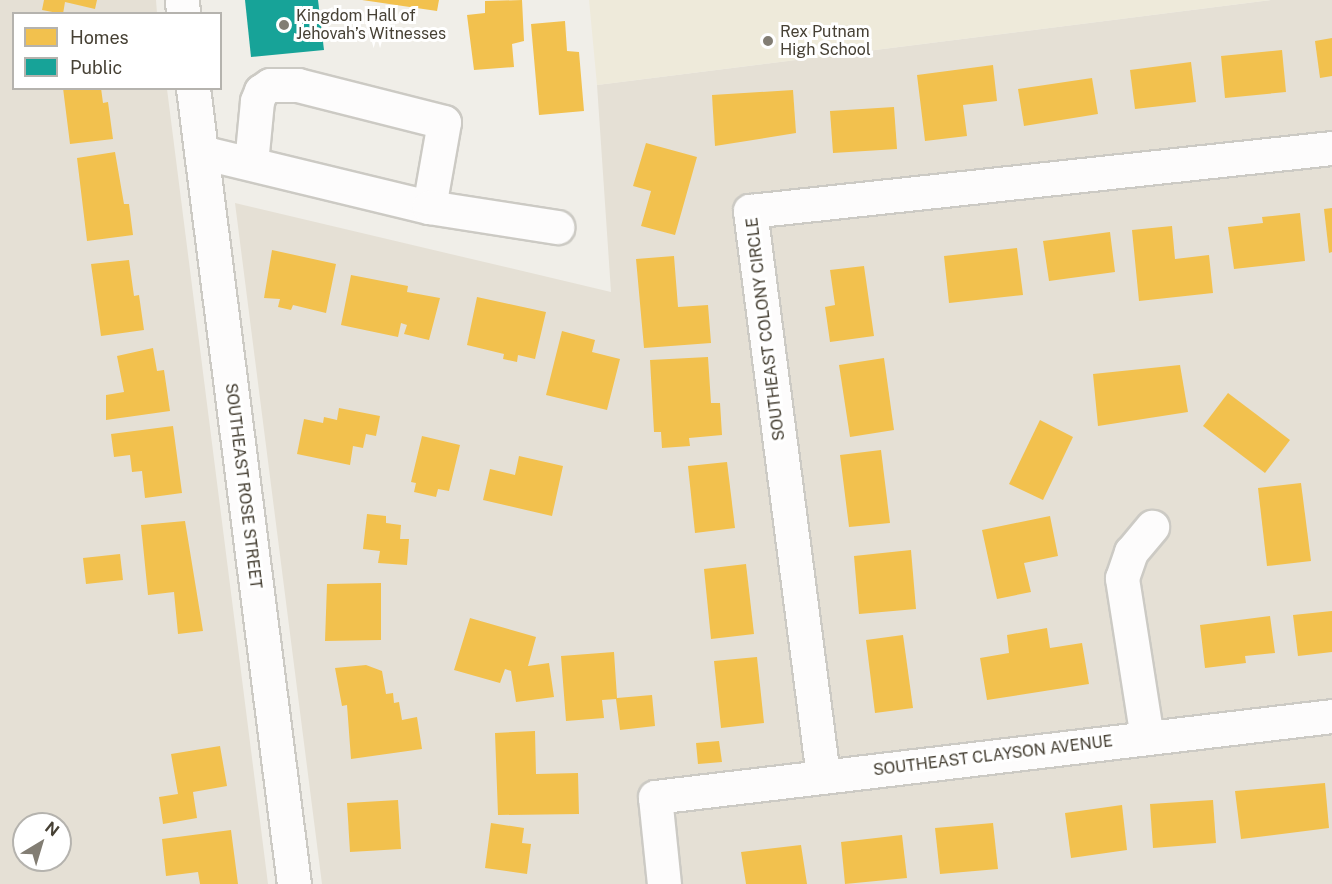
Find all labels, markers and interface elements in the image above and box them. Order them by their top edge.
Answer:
place label: Kingdom Hall of Jehovah’s Witnesses [296,6,447,44]
legend [12,12,222,90]
marker: Kingdom Hall of Jehovah’s Witnesses [277,18,291,32]
place label: Rex Putnam High School [780,22,871,60]
text: Homes [70,27,129,48]
marker: Rex Putnam High School [761,34,775,48]
text: Public [70,57,122,78]
street label: SOUTHEAST COLONY CIRCLE [743,216,789,442]
street label: SOUTHEAST ROSE STREET [221,382,265,590]
street label: SOUTHEAST CLAYSON AVENUE [872,732,1114,780]
north arrow [12,812,72,872]
text: N [41,818,63,840]

